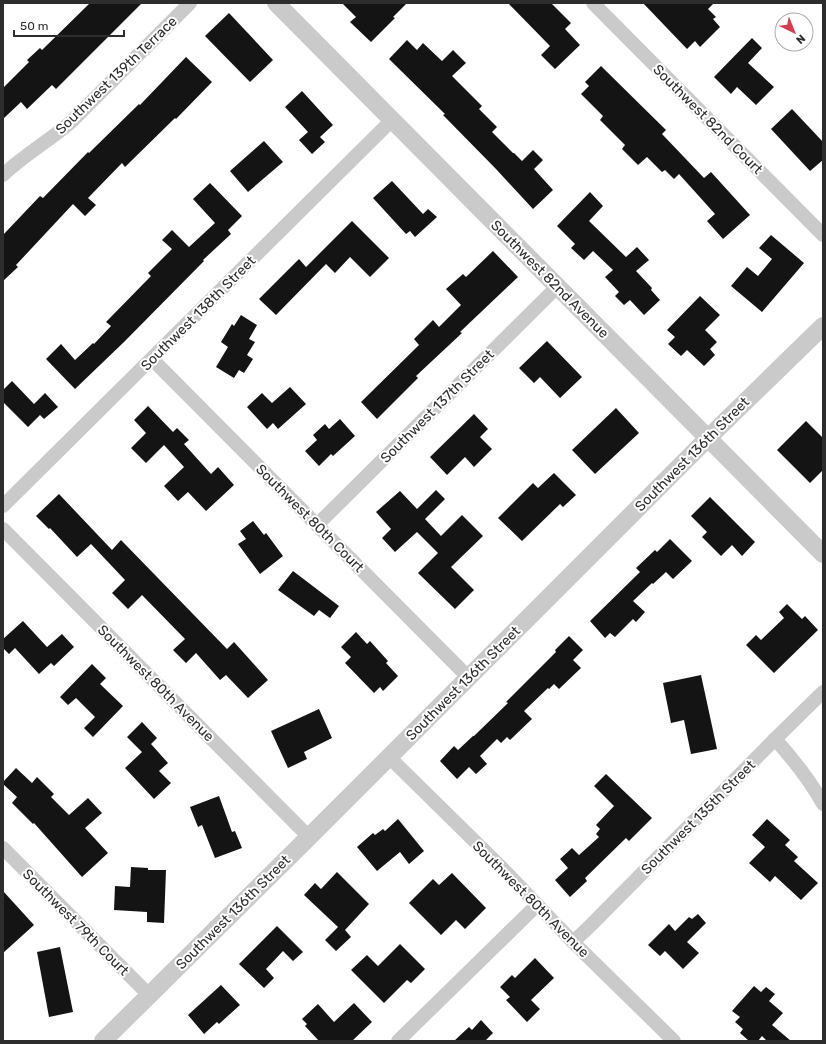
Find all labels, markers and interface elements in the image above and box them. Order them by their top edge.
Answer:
scale bar [14,12,124,38]
north arrow [774,12,814,52]
street label: Southwest 139th Terrace [52,13,181,138]
text: 50 m [20,19,48,33]
text: N [793,31,808,46]
street label: Southwest 82nd Court [649,61,766,178]
street label: Southwest 82nd Avenue [487,217,612,342]
street label: Southwest 138th Street [137,252,260,374]
street label: Southwest 137th Street [377,346,498,467]
street label: Southwest 136th Street [632,393,753,515]
street label: Southwest 80th Court [252,461,368,576]
street label: Southwest 80th Avenue [94,622,218,745]
street label: Southwest 136th Street [403,622,524,744]
street label: Southwest 135th Street [638,756,759,878]
street label: Southwest 80th Avenue [469,838,593,961]
street label: Southwest 136th Street [173,851,294,973]
street label: Southwest 79th Court [19,866,133,979]

